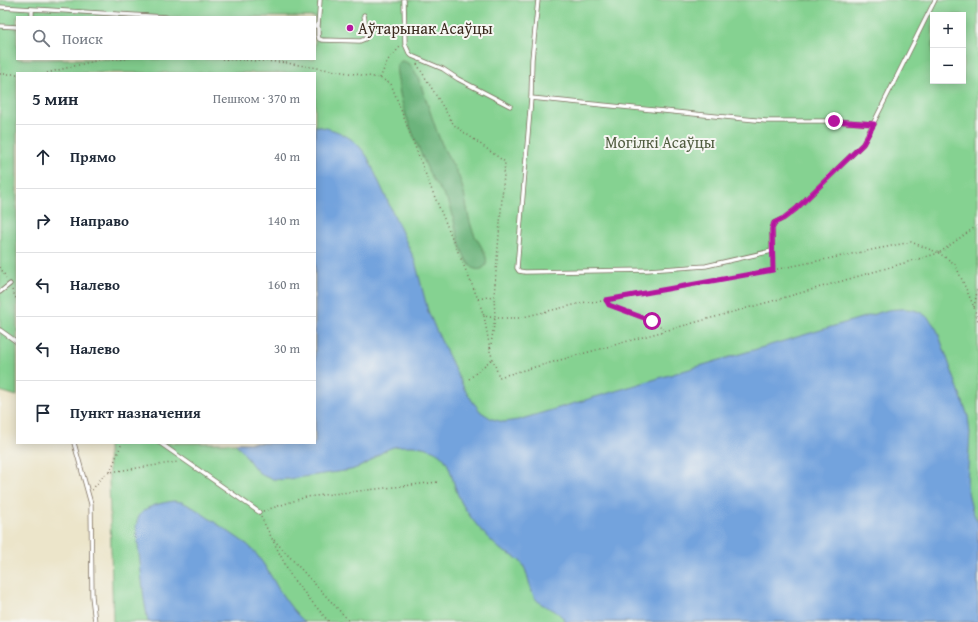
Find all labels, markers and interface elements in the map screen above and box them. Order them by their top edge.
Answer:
map controls [930,12,966,84]
button: + [930,12,966,48]
search box [16,16,316,60]
place label: Аўтарынак Асаўцы [358,16,493,40]
marker: Аўтарынак Асаўцы [345,23,355,33]
icon: search [30,27,52,49]
text: Поиск [62,28,103,49]
button: − [930,48,966,84]
text: 5 мин [32,86,78,111]
text: Пешком · 370 m [213,89,300,108]
route end [825,112,843,130]
park label: Могілкі Асаўцы [605,130,715,154]
icon: ahead [32,146,54,168]
text: Прямо [70,146,116,167]
text: 40 m [274,147,300,166]
icon: right [32,210,54,232]
text: Направо [70,210,129,231]
text: 140 m [268,211,300,230]
icon: left [32,274,54,296]
text: Налево [70,274,120,295]
text: 160 m [268,275,300,294]
route start [643,312,661,330]
icon: left [32,338,54,360]
text: Налево [70,338,120,359]
text: 30 m [274,339,300,358]
icon: arrive [32,402,54,424]
text: Пункт назначения [70,402,201,423]

